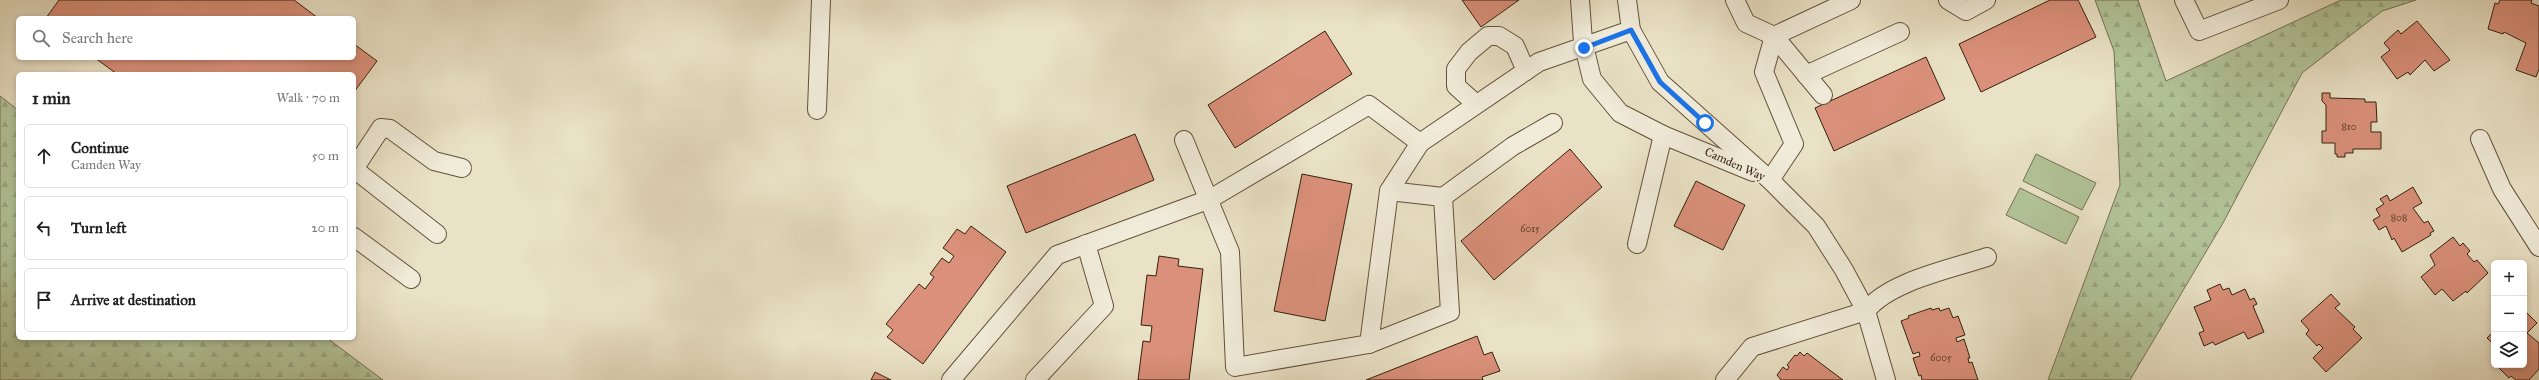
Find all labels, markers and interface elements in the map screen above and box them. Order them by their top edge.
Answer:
search box [16,16,356,60]
icon: search [30,27,52,49]
text: Search here [62,29,133,47]
route end [1575,39,1593,57]
text: 1 min [32,88,71,109]
text: Walk · 70 m [277,90,340,106]
route start [1696,114,1714,132]
house number: 810 [2341,121,2357,133]
text: Continue [71,139,129,157]
street label: Camden Way [1703,144,1768,184]
icon: ahead [33,145,55,167]
text: 50 m [312,148,339,164]
text: Camden Way [71,157,141,173]
house number: 808 [2391,212,2407,224]
icon: left [33,217,55,239]
text: Turn left [71,219,127,237]
text: 20 m [311,220,339,236]
house number: 6015 [1520,223,1540,235]
map controls [2491,260,2527,368]
button: + [2491,260,2527,296]
icon: arrive [33,289,55,311]
text: Arrive at destination [71,291,196,309]
button: − [2491,296,2527,332]
button: layers [2491,332,2527,368]
house number: 6005 [1930,352,1952,364]

